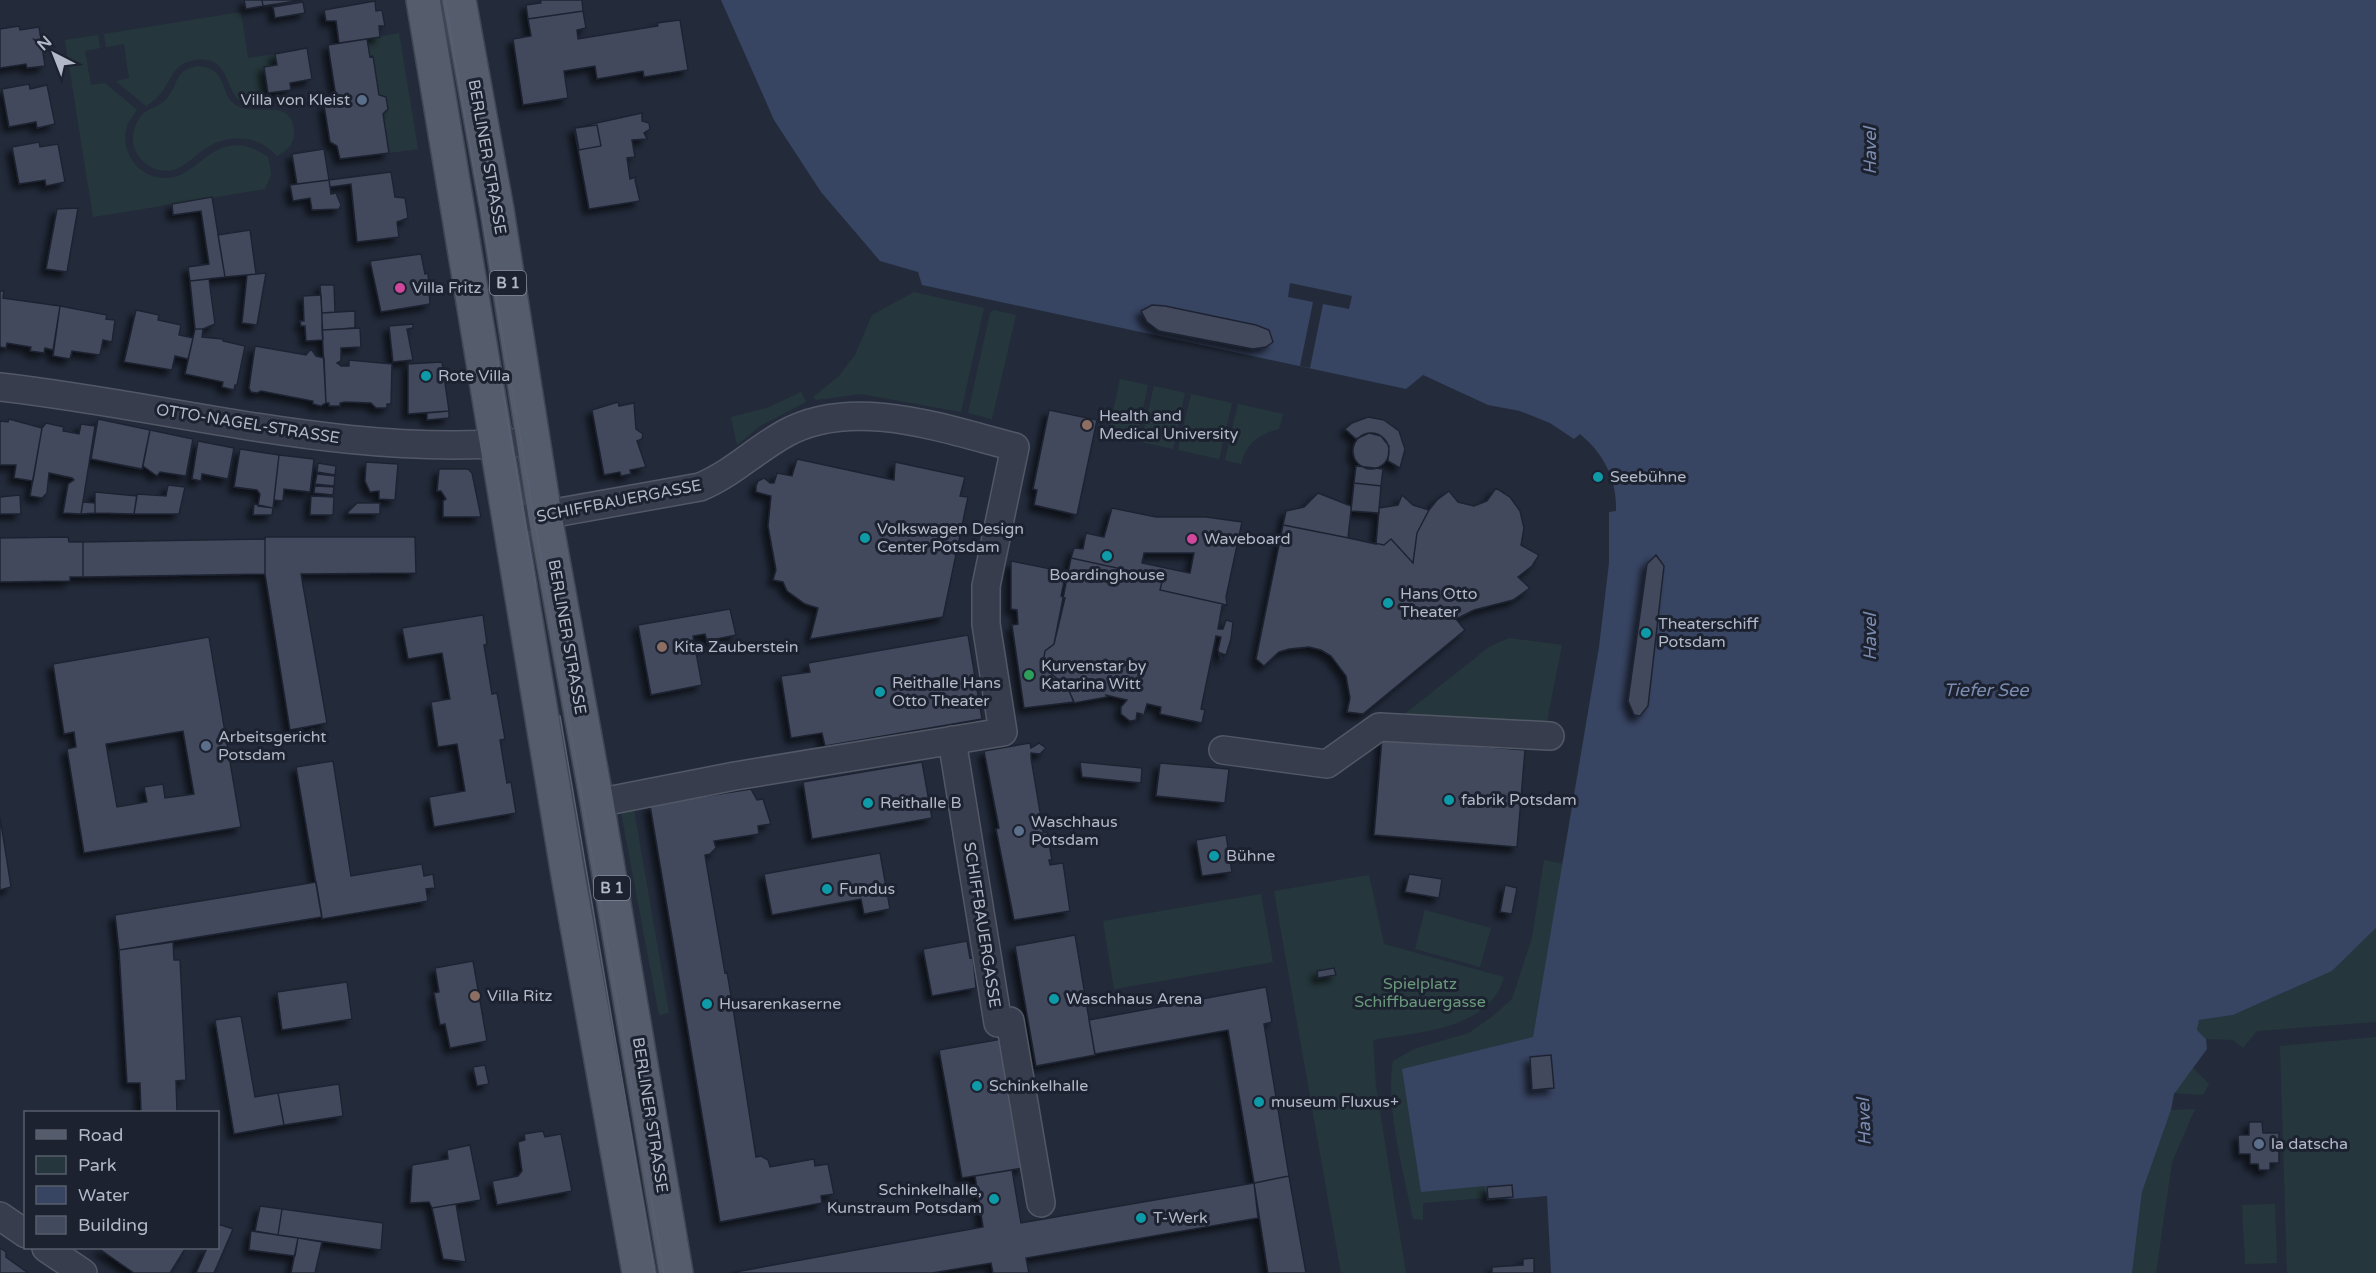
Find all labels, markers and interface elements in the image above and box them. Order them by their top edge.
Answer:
north arrow [24,24,84,84]
text: N [33,32,56,55]
street label: BERLINER STRASSE [463,78,511,236]
place label: Villa von Kleist [240,90,350,110]
marker: Villa von Kleist [355,93,369,107]
water label: Havel [1859,125,1881,175]
road number: B 1 [490,271,526,295]
place label: Villa Fritz [412,278,482,298]
marker: Villa Fritz [393,281,407,295]
place label: Rote Villa [438,366,510,386]
marker: Rote Villa [419,369,433,383]
street label: OTTO-NAGEL-STRASSE [155,400,341,448]
place label: Health and Medical University [1099,406,1239,444]
marker: Health and Medical University [1080,418,1094,432]
place label: Seebühne [1610,467,1686,487]
marker: Seebühne [1591,470,1605,484]
street label: SCHIFFBAUERGASSE [535,475,703,527]
place label: Volkswagen Design Center Potsdam [877,519,1024,557]
place label: Waveboard [1204,529,1291,549]
marker: Volkswagen Design Center Potsdam [858,531,872,545]
marker: Waveboard [1185,532,1199,546]
marker: Boardinghouse [1100,549,1114,563]
street label: BERLINER STRASSE [543,558,591,716]
place label: Boardinghouse [1049,565,1165,585]
place label: Hans Otto Theater [1400,584,1478,622]
marker: Hans Otto Theater [1381,596,1395,610]
water label: Havel [1859,611,1881,661]
place label: Theaterschiff Potsdam [1658,614,1759,652]
marker: Theaterschiff Potsdam [1639,626,1653,640]
place label: Kita Zauberstein [674,637,799,657]
marker: Kita Zauberstein [655,640,669,654]
place label: Kurvenstar by Katarina Witt [1041,656,1147,694]
marker: Kurvenstar by Katarina Witt [1022,668,1036,682]
place label: Reithalle Hans Otto Theater [892,673,1001,711]
water label: Tiefer See [1943,679,2029,701]
marker: Reithalle Hans Otto Theater [873,685,887,699]
place label: Arbeitsgericht Potsdam [218,727,326,765]
marker: Arbeitsgericht Potsdam [199,739,213,753]
place label: fabrik Potsdam [1461,790,1577,810]
place label: Reithalle B [880,793,962,813]
marker: fabrik Potsdam [1442,793,1456,807]
marker: Reithalle B [861,796,875,810]
place label: Waschhaus Potsdam [1031,812,1118,850]
marker: Waschhaus Potsdam [1012,824,1026,838]
street label: SCHIFFBAUERGASSE [959,841,1005,1009]
place label: Bühne [1226,846,1275,866]
marker: Bühne [1207,849,1221,863]
road number: B 1 [594,876,630,900]
place label: Fundus [839,879,895,899]
marker: Fundus [820,882,834,896]
park label: Spielplatz Schiffbauergasse [1354,974,1486,1012]
place label: Villa Ritz [487,986,553,1006]
marker: Villa Ritz [468,989,482,1003]
place label: Waschhaus Arena [1066,989,1202,1009]
marker: Waschhaus Arena [1047,992,1061,1006]
place label: Husarenkaserne [719,994,841,1014]
marker: Husarenkaserne [700,997,714,1011]
street label: BERLINER STRASSE [628,1036,672,1194]
place label: Schinkelhalle [989,1076,1088,1096]
marker: Schinkelhalle [970,1079,984,1093]
place label: museum Fluxus+ [1271,1092,1399,1112]
marker: museum Fluxus+ [1252,1095,1266,1109]
water label: Havel [1852,1095,1876,1146]
legend [24,1111,219,1249]
text: Road [78,1124,123,1146]
place label: la datscha [2271,1134,2348,1154]
marker: la datscha [2252,1137,2266,1151]
text: Park [78,1154,117,1176]
place label: Schinkelhalle, Kunstraum Potsdam [827,1180,982,1218]
text: Water [78,1184,129,1206]
marker: Schinkelhalle, Kunstraum Potsdam [987,1192,1001,1206]
place label: T-Werk [1153,1208,1208,1228]
marker: T-Werk [1134,1211,1148,1225]
text: Building [78,1214,148,1236]

